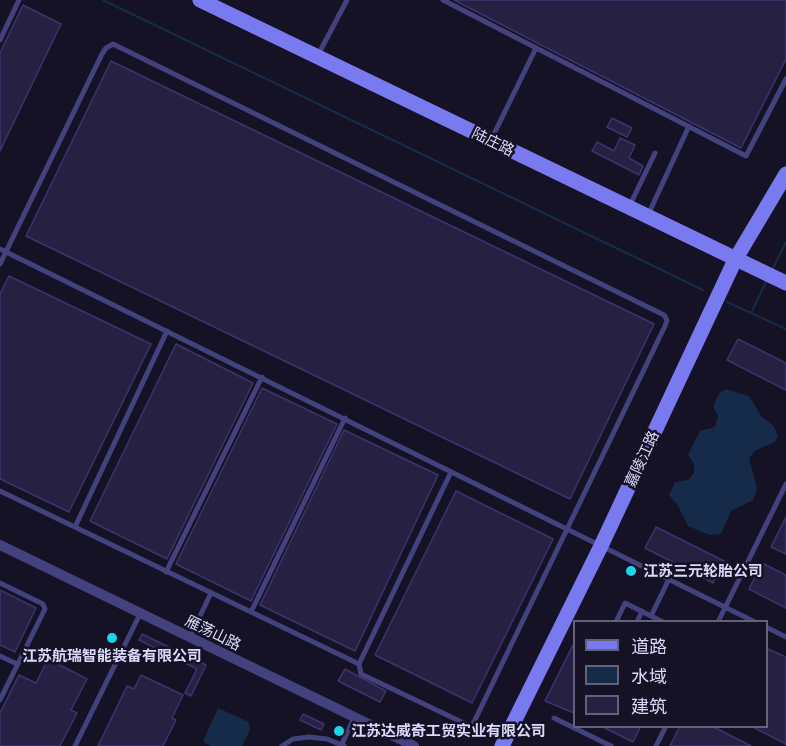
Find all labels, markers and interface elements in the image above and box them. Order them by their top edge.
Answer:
street label: 陆庄路 [469,124,517,160]
street label: 嘉陵江路 [621,428,663,490]
place label: 江苏三元轮胎公司 [643,562,763,580]
marker: 江苏三元轮胎公司 [624,564,638,578]
street label: 雁荡山路 [182,612,244,654]
legend [573,620,768,728]
marker: 江苏航瑞智能装备有限公司 [105,631,119,645]
text: 道路 [631,635,667,657]
place label: 江苏航瑞智能装备有限公司 [22,647,202,665]
text: 水域 [631,665,667,687]
text: 建筑 [631,695,667,717]
place label: 江苏达威奇工贸实业有限公司 [351,722,546,740]
marker: 江苏达威奇工贸实业有限公司 [332,724,346,738]

